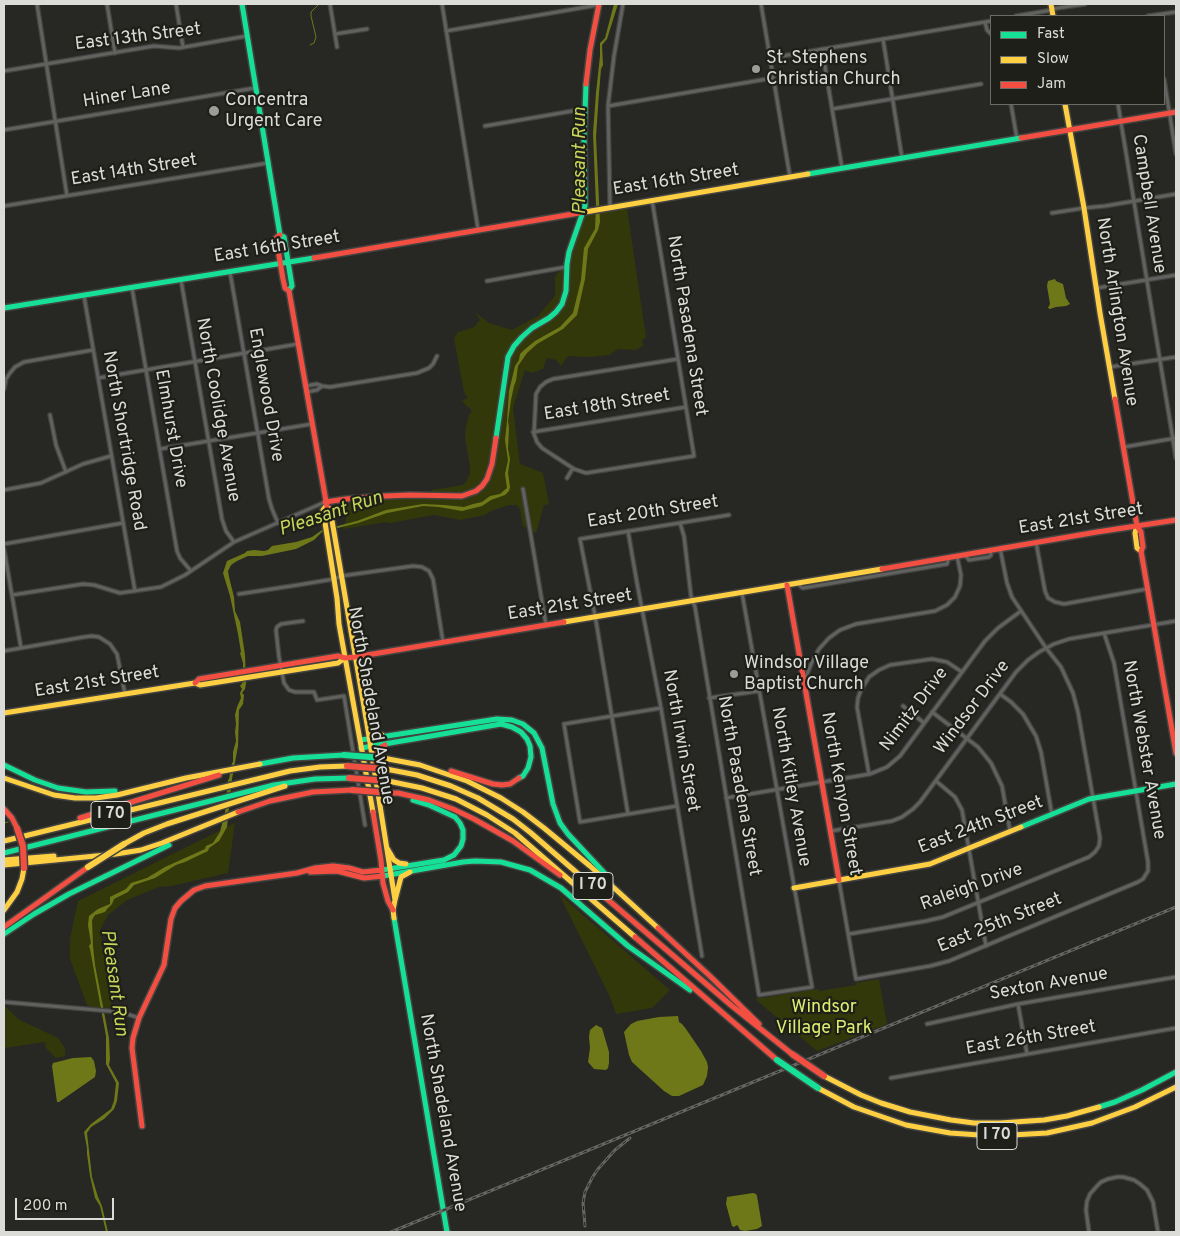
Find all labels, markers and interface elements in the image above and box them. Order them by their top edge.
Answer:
legend [990,15,1165,105]
street label: East 13th Street [74,20,202,56]
text: Fast [1037,25,1065,44]
place label: St. Stephens Christian Church [766,48,901,90]
text: Slow [1037,50,1069,69]
marker: St. Stephens Christian Church [750,63,762,75]
text: Jam [1037,75,1066,94]
street label: Hiner Lane [82,78,172,114]
place label: Concentra Urgent Care [225,90,322,132]
marker: Concentra Urgent Care [207,104,221,118]
water label: Pleasant Run [570,107,592,215]
street label: Campbell Avenue [1126,133,1170,275]
street label: East 14th Street [69,150,199,192]
street label: East 16th Street [611,160,741,202]
street label: North Arlington Avenue [1090,216,1142,408]
street label: East 16th Street [212,227,342,269]
street label: North Pasadena Street [661,234,711,418]
street label: North Coolidge Avenue [190,316,244,504]
street label: Englewood Drive [243,326,287,464]
street label: North Shortridge Road [97,349,149,533]
street label: Elmhurst Drive [149,368,191,490]
street label: East 18th Street [542,385,672,427]
water label: Pleasant Run [276,488,386,542]
street label: East 20th Street [586,492,720,534]
street label: East 21st Street [1017,500,1145,540]
street label: East 21st Street [506,586,634,626]
street label: North Shadeland Avenue [342,605,398,807]
place label: Windsor Village Baptist Church [744,653,869,696]
street label: Windsor Drive [931,657,1015,759]
street label: North Webster Avenue [1117,659,1169,841]
street label: East 21st Street [33,663,161,703]
street label: Nimitz Drive [876,664,954,756]
street label: North Irwin Street [657,668,703,814]
marker: Windsor Village Baptist Church [728,668,740,680]
street label: North Pasadena Street [711,694,765,878]
street label: North Kitley Avenue [765,706,815,868]
street label: North Kenyon Street [815,711,865,877]
street label: East 24th Street [916,792,1046,860]
road number: I 70 [91,802,131,828]
street label: Raleigh Drive [918,859,1026,917]
road number: I 70 [573,872,613,899]
street label: East 25th Street [935,889,1065,959]
water label: Pleasant Run [94,928,132,1038]
street label: Sexton Avenue [988,964,1110,1006]
park label: Windsor Village Park [776,997,872,1040]
street label: North Shadeland Avenue [414,1012,470,1214]
street label: East 26th Street [964,1017,1098,1061]
road number: I 70 [977,1122,1017,1150]
scale bar [18,1188,116,1220]
text: 200 m [23,1197,68,1216]

